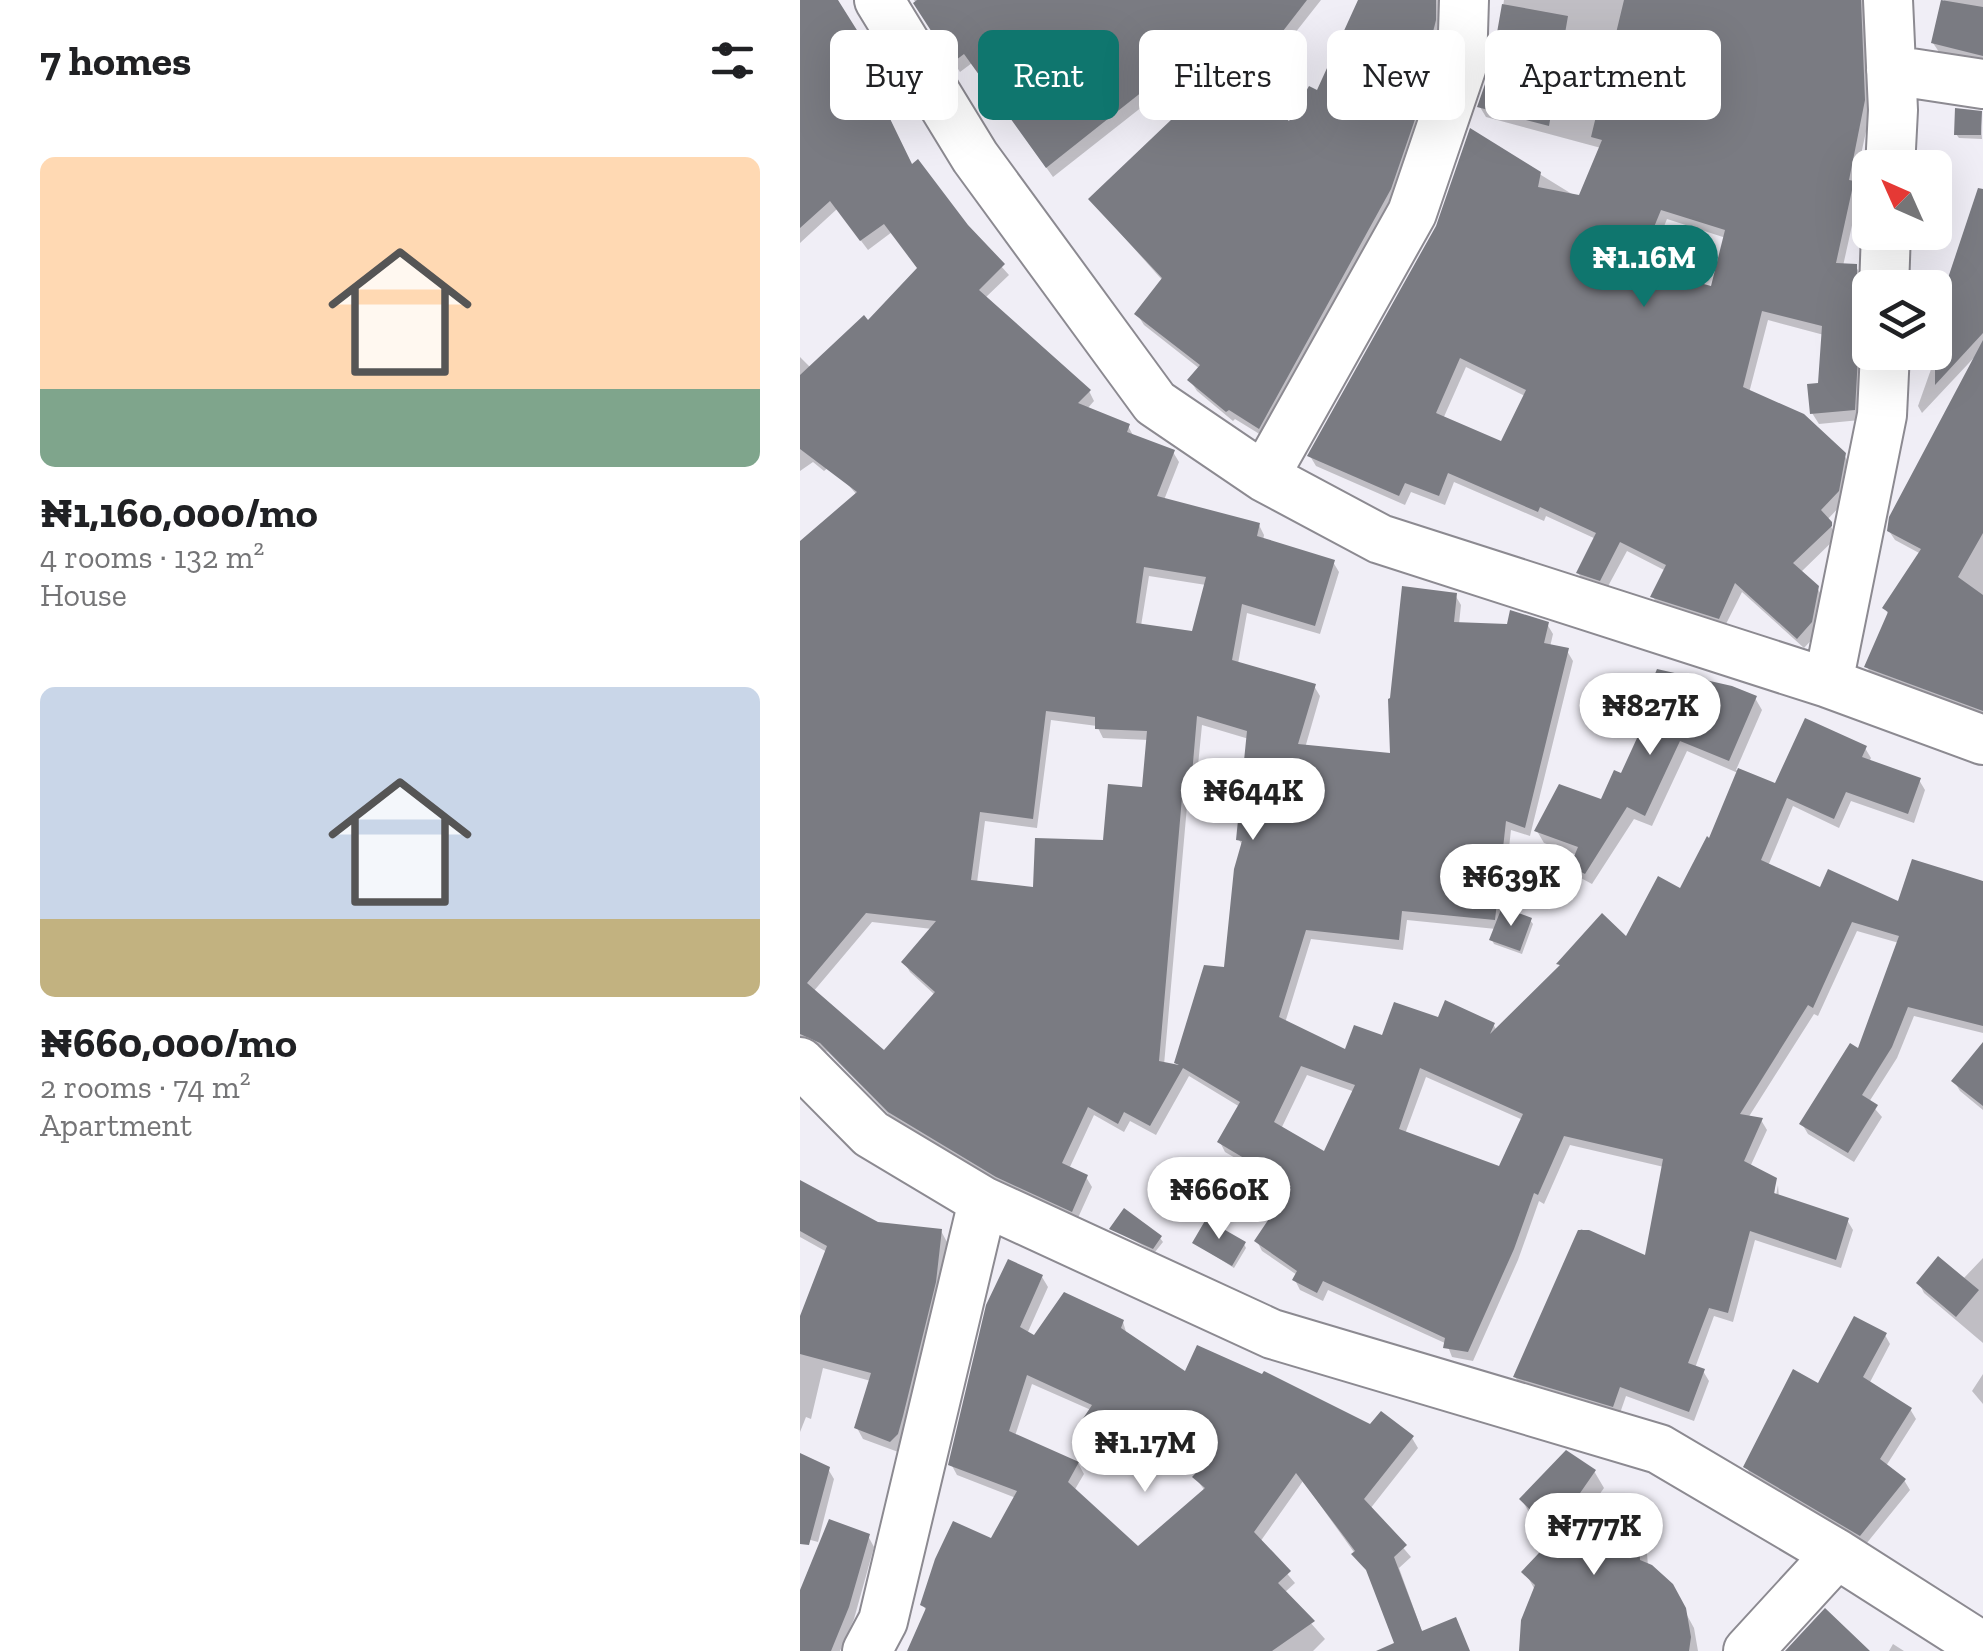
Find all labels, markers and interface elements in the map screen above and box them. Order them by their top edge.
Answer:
chip: Buy [830,30,958,120]
chip: Rent [978,30,1119,120]
chip: Filters [1139,30,1307,120]
chip: New [1327,30,1465,120]
chip: Apartment [1485,30,1721,120]
icon: filters [705,33,760,88]
text: 7 homes [40,35,191,86]
north arrow [1852,150,1952,250]
map controls [1852,150,1952,370]
icon: home [310,222,490,402]
pin: ₦1.16M [1563,225,1725,310]
text: ₦1.16M [1592,238,1696,276]
button: layers [1852,270,1952,370]
text: ₦1,160,000/mo [40,487,318,538]
text: 4 rooms · 132 m² [40,538,264,576]
text: House [40,576,127,614]
pin: ₦827K [1580,673,1720,758]
text: ₦827K [1602,686,1698,724]
icon: home [310,752,490,932]
pin: ₦644K [1183,758,1323,843]
text: ₦644K [1203,771,1303,809]
pin: ₦639K [1441,844,1581,929]
text: ₦639K [1462,857,1560,895]
text: ₦660,000/mo [40,1017,297,1068]
text: 2 rooms · 74 m² [40,1068,251,1106]
text: Apartment [40,1106,192,1144]
pin: ₦660K [1149,1157,1289,1242]
text: ₦660K [1169,1170,1269,1208]
pin: ₦1.17M [1064,1410,1226,1495]
text: ₦1.17M [1094,1423,1196,1461]
pin: ₦777K [1524,1493,1664,1578]
text: ₦777K [1547,1506,1641,1544]

